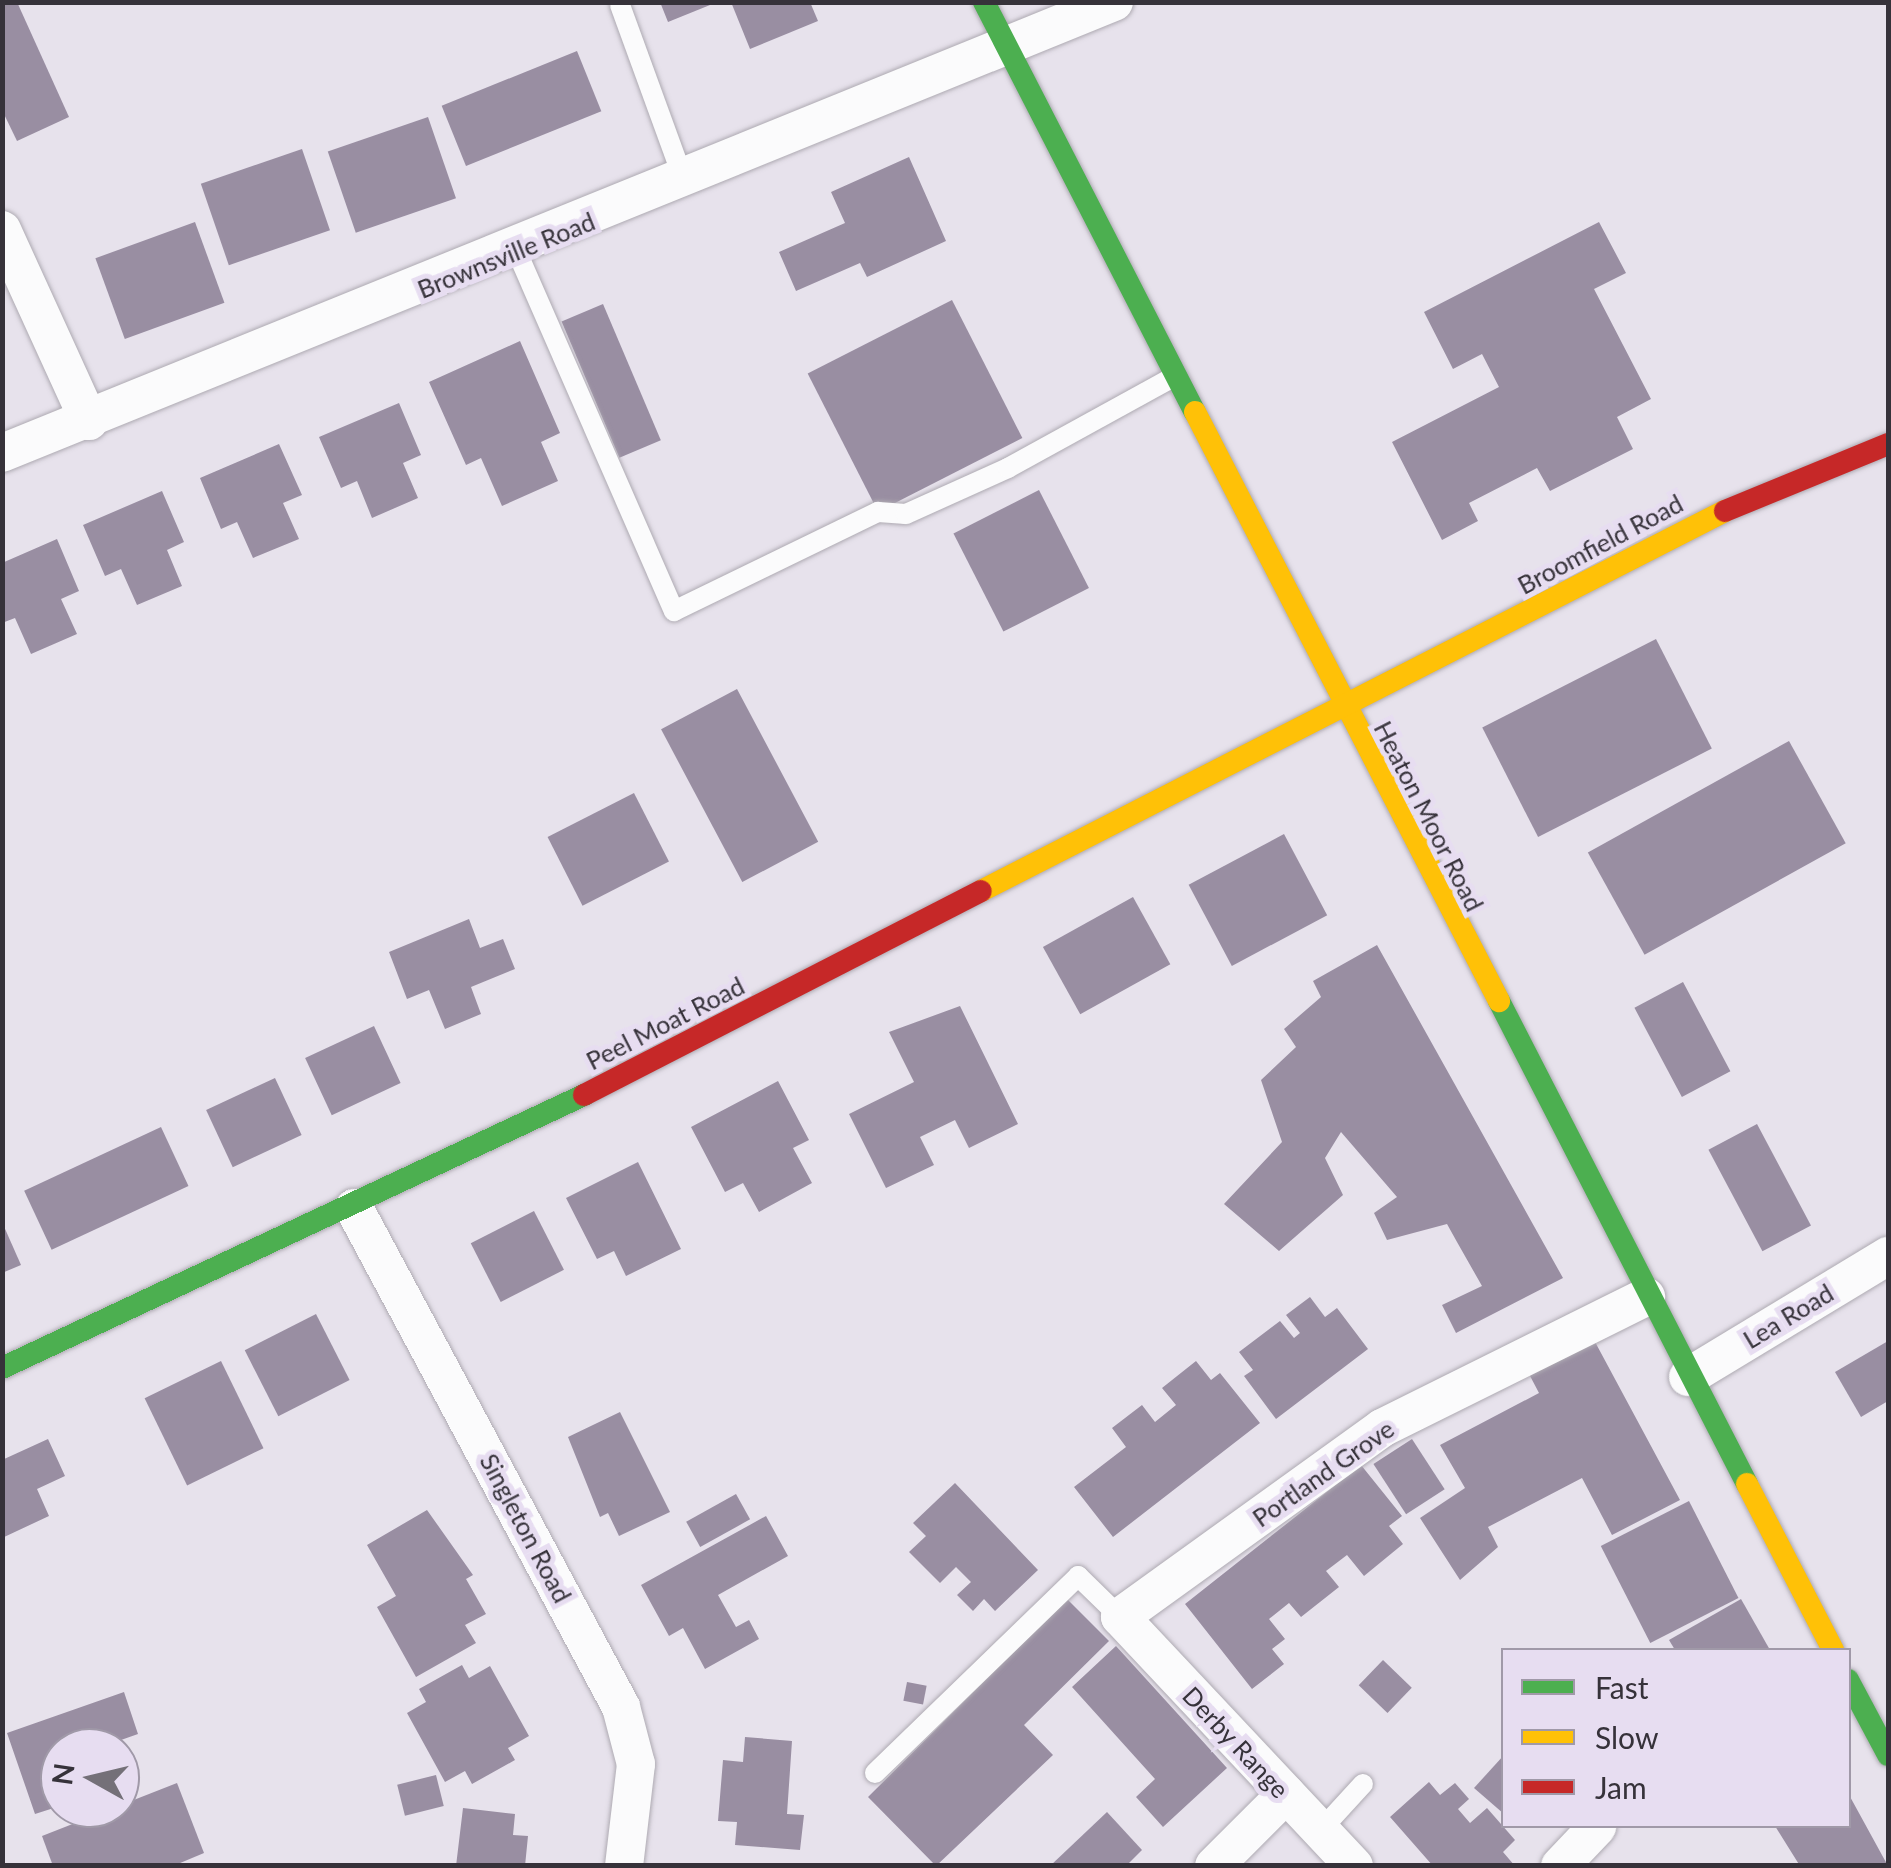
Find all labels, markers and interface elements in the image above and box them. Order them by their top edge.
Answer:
street label: Brownsville Road [413,206,599,304]
street label: Broomfield Road [1512,488,1688,600]
street label: Heaton Moor Road [1368,716,1490,916]
street label: Peel Moat Road [581,970,749,1076]
street label: Lea Road [1738,1278,1838,1354]
street label: Portland Grove [1247,1413,1399,1533]
street label: Singleton Road [474,1448,578,1608]
legend [1501,1648,1851,1828]
text: Fast [1595,1669,1649,1705]
street label: Derby Range [1177,1680,1295,1804]
text: Slow [1595,1719,1658,1755]
north arrow [40,1728,140,1828]
text: N [44,1761,81,1787]
text: Jam [1595,1769,1647,1805]

